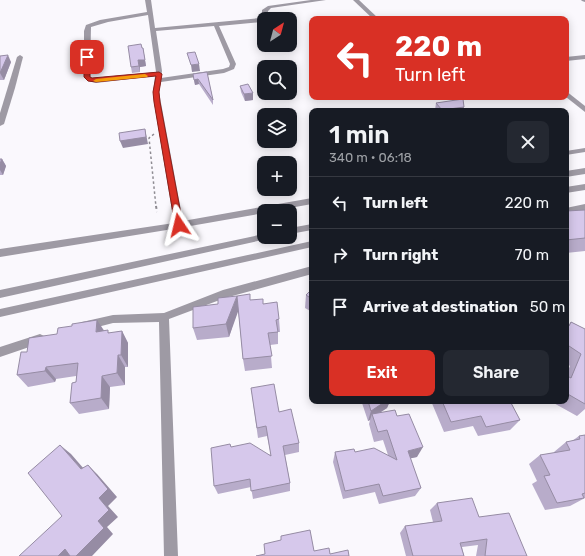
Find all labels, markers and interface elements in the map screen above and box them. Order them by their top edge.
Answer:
north arrow [257,12,297,52]
map controls [257,12,297,244]
text: 220 m [395,30,482,63]
icon: left [329,32,381,84]
pin [70,40,104,74]
icon: arrive [76,46,98,68]
button: search [257,60,297,100]
text: Turn left [395,64,465,86]
button: layers [257,108,297,148]
text: 1 min [329,121,389,149]
button: close [507,121,549,163]
text: 340 m · 06:18 [329,150,412,165]
button: + [257,156,297,196]
icon: left [329,192,351,214]
text: Turn left [363,194,428,212]
text: 220 m [505,194,549,212]
position arrow [158,204,200,246]
button: − [257,204,297,244]
icon: right [329,244,351,266]
text: Turn right [363,246,438,264]
text: 70 m [515,246,549,264]
icon: arrive [329,296,351,318]
text: Arrive at destination [363,298,518,316]
text: 50 m [530,298,565,316]
button: Exit [329,350,435,396]
button: Share [443,350,549,396]

